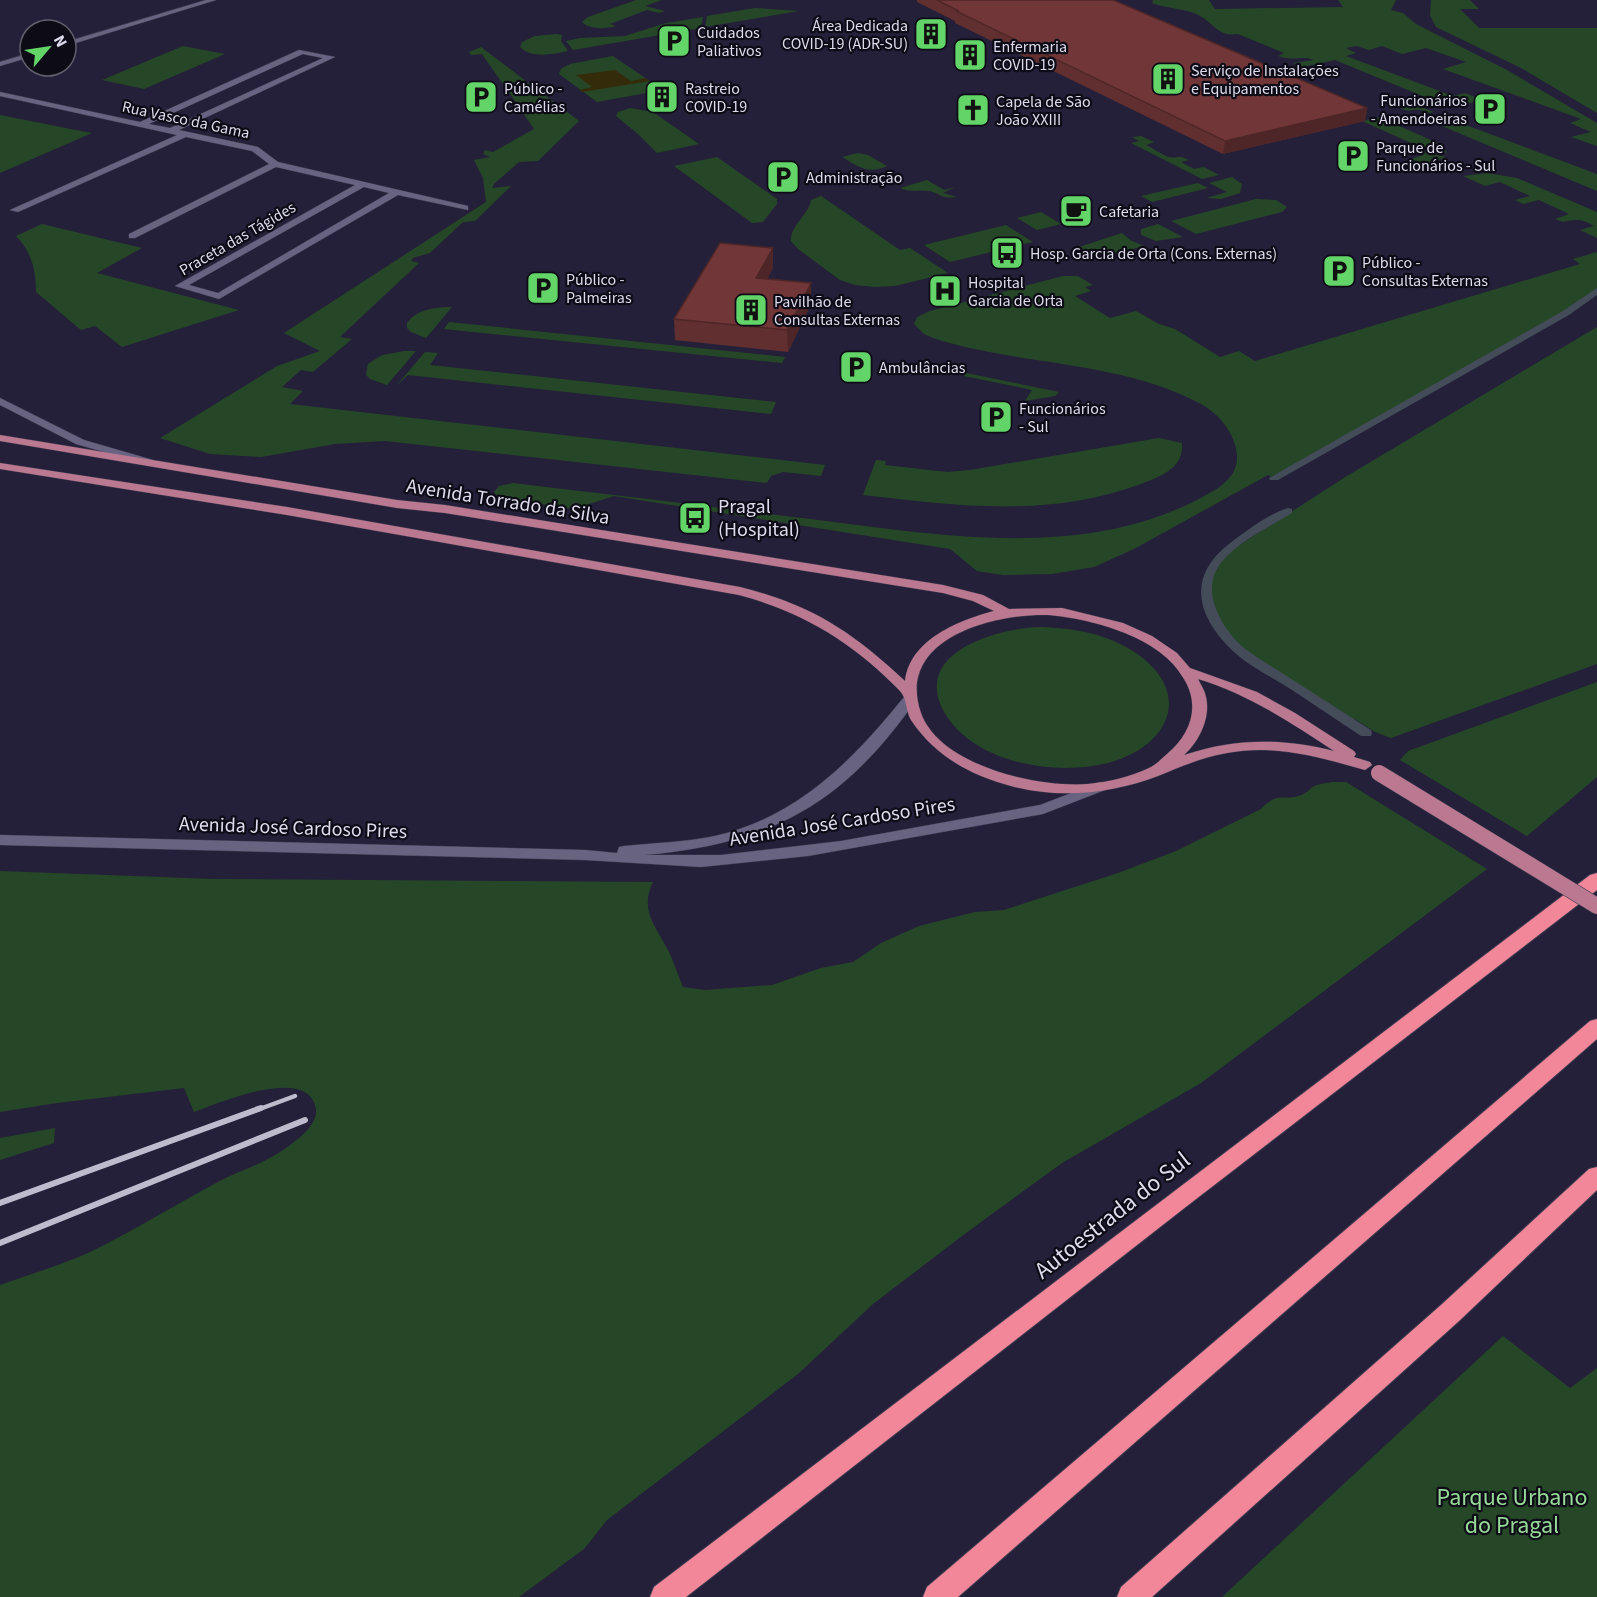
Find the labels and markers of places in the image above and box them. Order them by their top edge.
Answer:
place label: Área Dedicada COVID-19 (ADR-SU) [782,15,908,55]
building icon: Área Dedicada COVID-19 (ADR-SU) [913,16,949,52]
place label: Cuidados Paliativos [697,22,762,62]
parking icon: Cuidados Paliativos [656,23,692,59]
place label: Enfermaria COVID-19 [993,36,1067,76]
building icon: Enfermaria COVID-19 [952,37,988,73]
place label: Serviço de Instalações e Equipamentos [1191,60,1339,100]
building icon: Serviço de Instalações e Equipamentos [1150,61,1186,97]
place label: Público - Camélias [504,78,565,118]
place label: Rastreio COVID-19 [685,78,747,118]
parking icon: Público - Camélias [463,79,499,115]
building icon: Rastreio COVID-19 [644,79,680,115]
place label: Funcionários - Amendoeiras [1371,90,1467,130]
place label: Capela de São João XXIII [996,91,1091,131]
parking icon: Funcionários - Amendoeiras [1472,91,1508,127]
church icon: Capela de São João XXIII [955,92,991,128]
place label: Parque de Funcionários - Sul [1376,137,1495,177]
parking icon: Parque de Funcionários - Sul [1335,138,1371,174]
parking icon: Administração [765,159,801,195]
place label: Administração [806,167,902,189]
cafe icon: Cafetaria [1058,193,1094,229]
place label: Cafetaria [1099,201,1159,223]
bus stop icon: Hosp. Garcia de Orta (Cons. Externas) [989,235,1025,271]
place label: Hosp. Garcia de Orta (Cons. Externas) [1030,243,1277,265]
place label: Público - Consultas Externas [1362,252,1488,292]
parking icon: Público - Consultas Externas [1321,253,1357,289]
place label: Público - Palmeiras [566,269,632,309]
parking icon: Público - Palmeiras [525,270,561,306]
place label: Hospital Garcia de Orta [968,272,1063,312]
hospital icon: Hospital Garcia de Orta [927,273,963,309]
place label: Pavilhão de Consultas Externas [774,291,900,331]
building icon: Pavilhão de Consultas Externas [733,292,769,328]
parking icon: Ambulâncias [838,349,874,385]
place label: Ambulâncias [879,357,966,379]
place label: Funcionários - Sul [1019,398,1106,438]
parking icon: Funcionários - Sul [978,399,1014,435]
place label: Pragal (Hospital) [718,493,800,544]
bus stop icon: Pragal (Hospital) [677,500,713,536]

